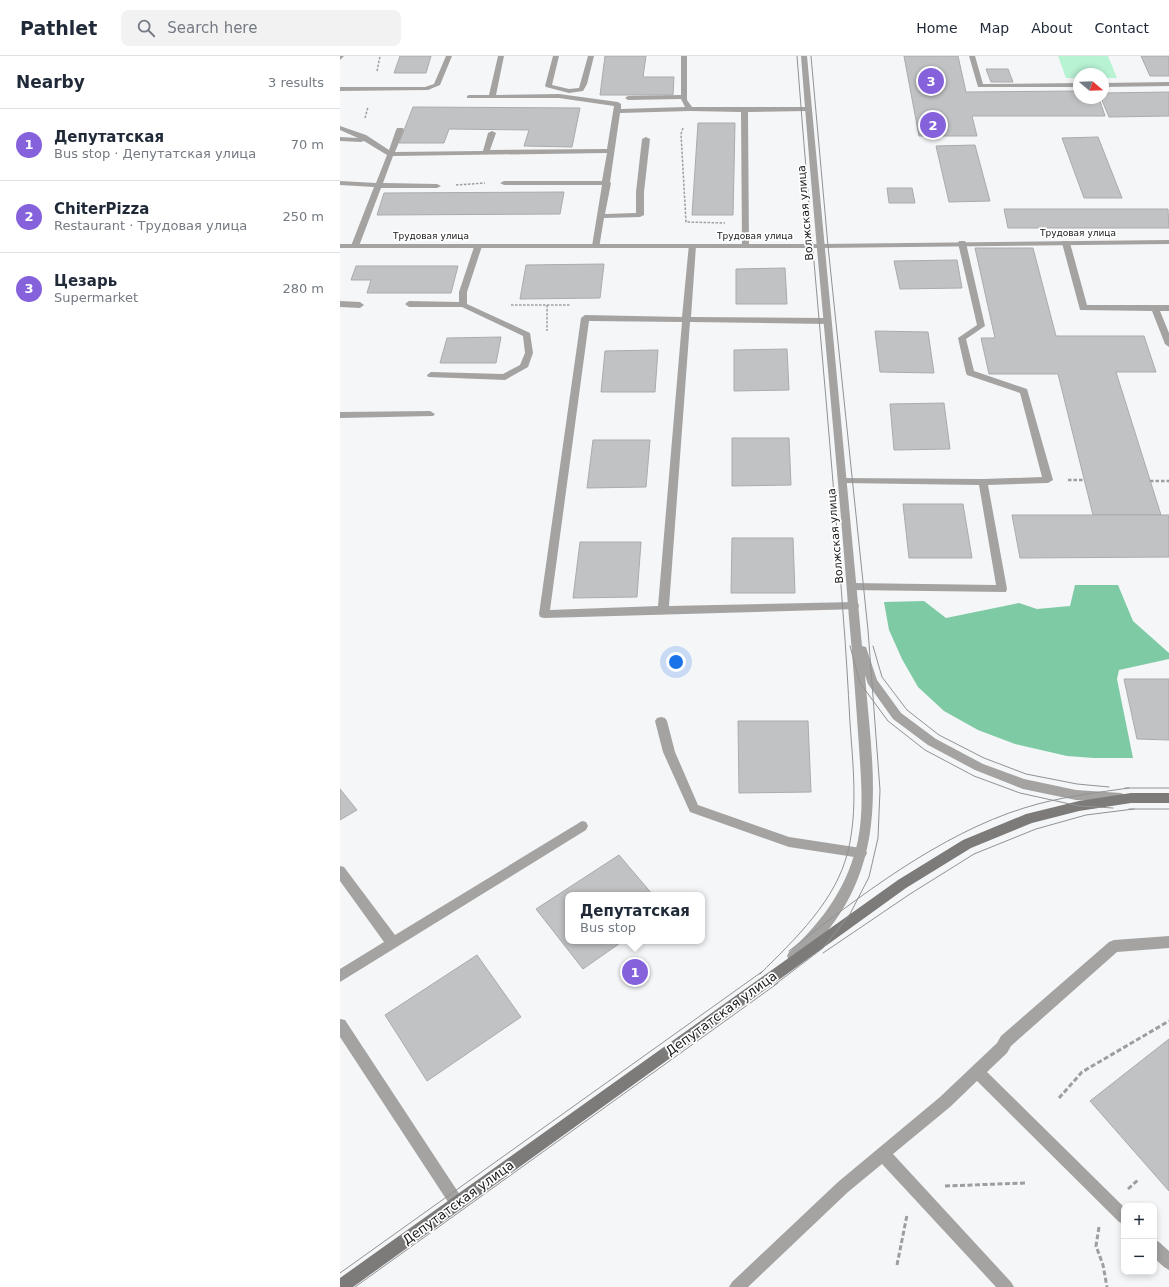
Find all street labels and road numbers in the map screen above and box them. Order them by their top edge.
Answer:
street label: Волжская улица [795,165,816,261]
street label: Трудовая улица [1039,228,1116,238]
street label: Трудовая улица [392,231,469,241]
street label: Трудовая улица [716,231,793,241]
street label: Волжская улица [825,488,846,584]
street label: Депутатская улица [663,968,780,1059]
street label: Депутатская улица [400,1157,517,1248]

